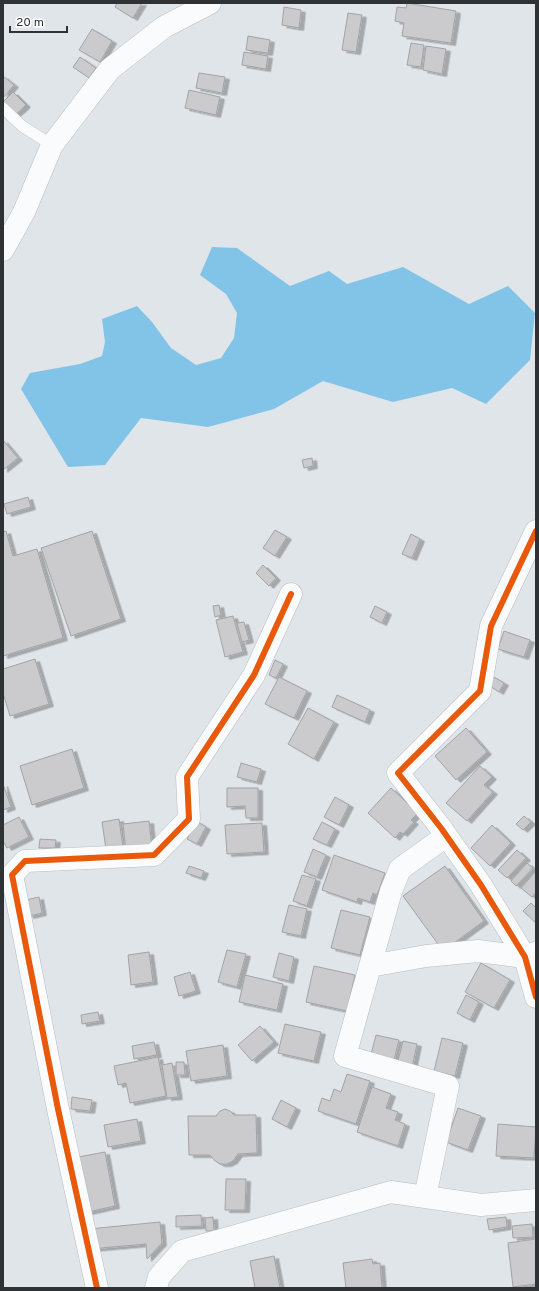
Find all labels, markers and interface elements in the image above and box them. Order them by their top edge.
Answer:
scale bar [10,8,67,34]
text: 20 m [16,15,44,31]

